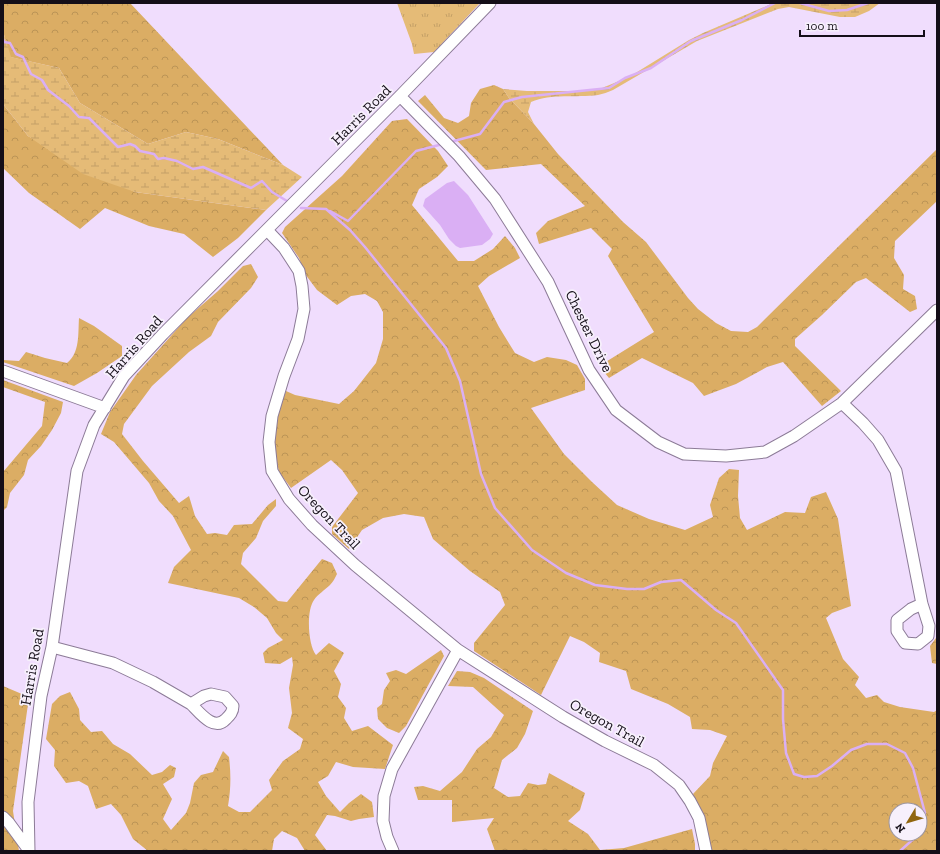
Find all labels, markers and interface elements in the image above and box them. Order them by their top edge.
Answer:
scale bar [800,12,924,38]
text: 100 m [806,19,838,33]
street label: Harris Road [327,81,395,149]
street label: Chester Drive [561,287,617,375]
street label: Harris Road [102,311,167,382]
street label: Oregon Trail [294,481,364,553]
street label: Harris Road [16,627,48,707]
street label: Oregon Trail [566,695,648,751]
north arrow [888,802,928,842]
text: N [892,820,908,835]

